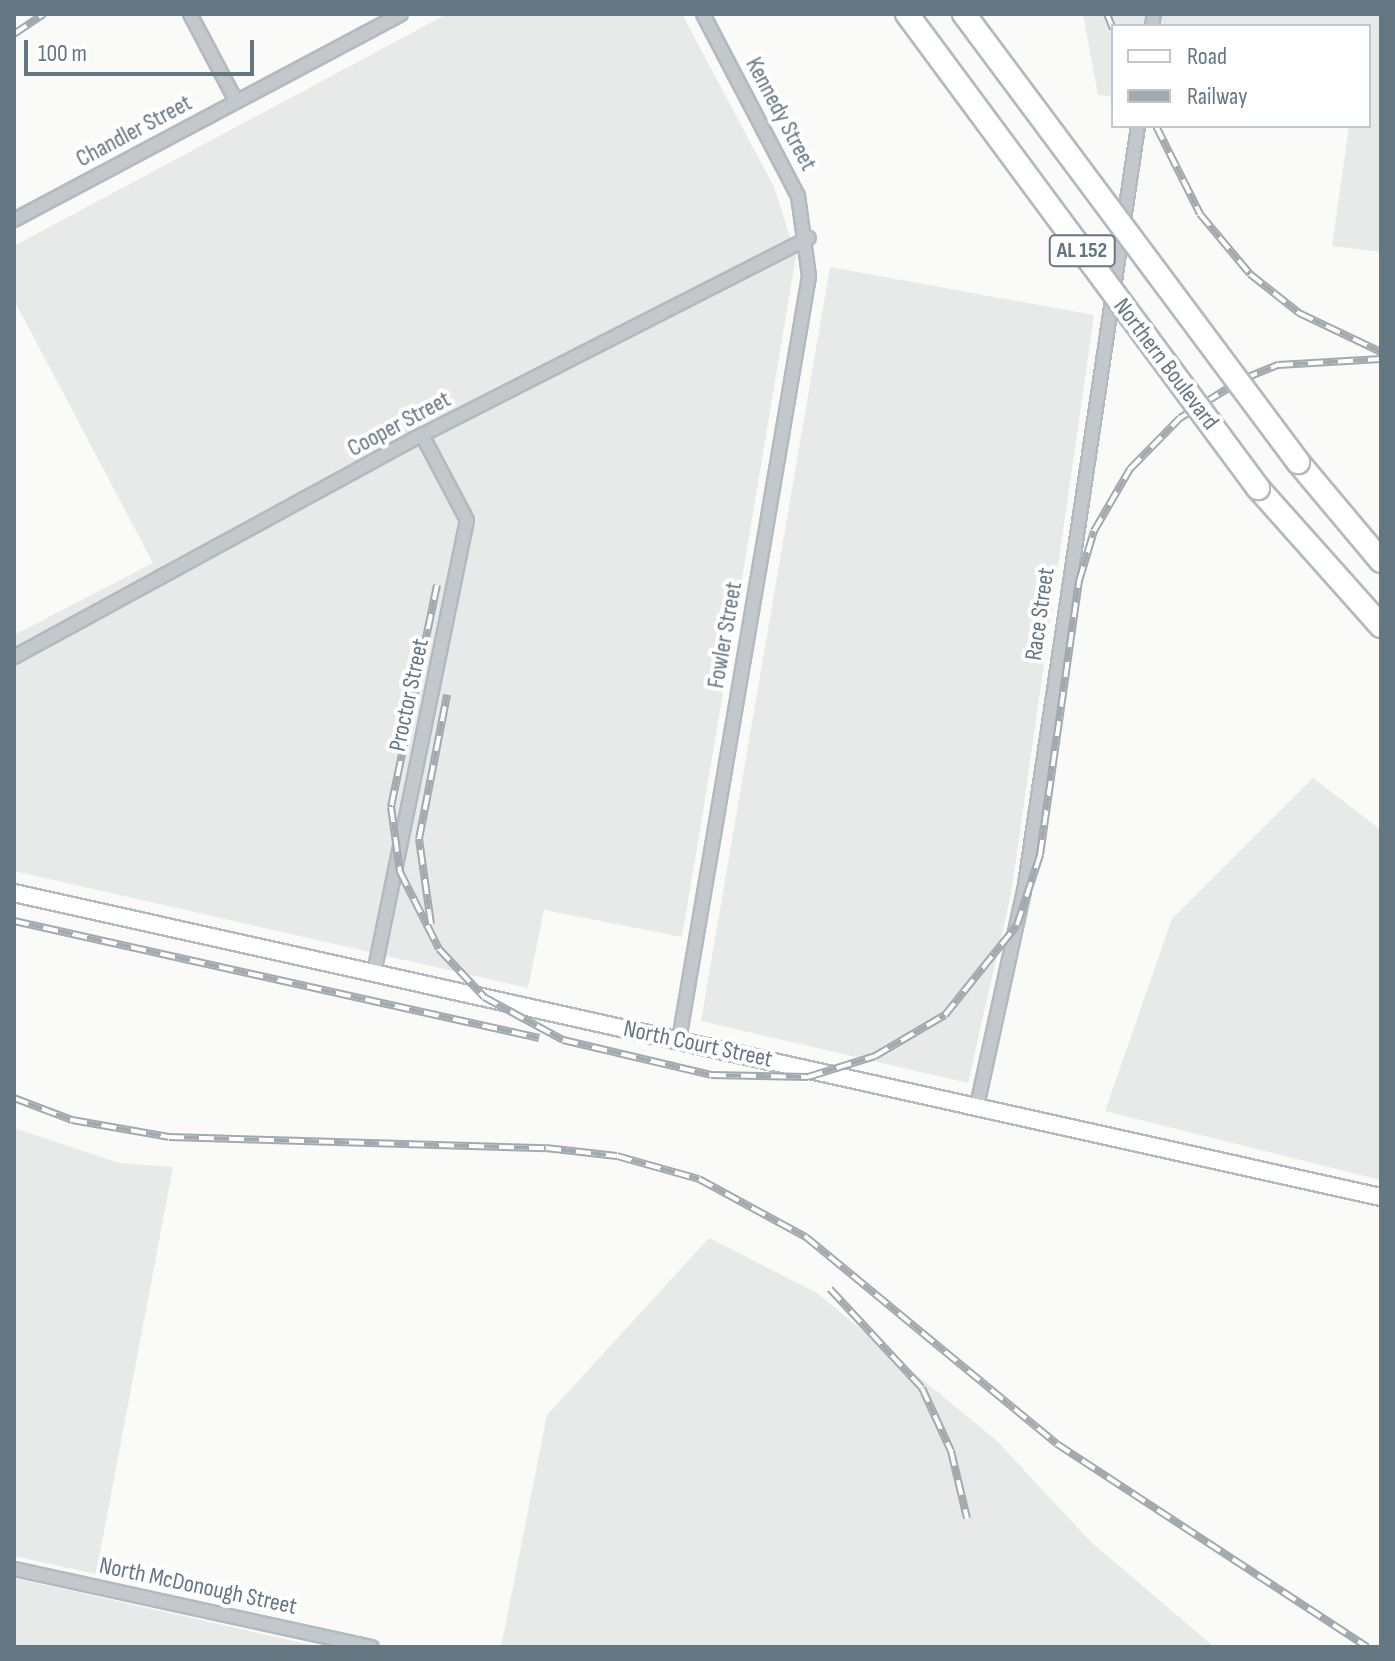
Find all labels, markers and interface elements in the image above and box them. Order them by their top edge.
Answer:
scale bar [28,24,258,74]
legend [1111,24,1371,128]
text: 100 m [38,39,87,68]
text: Road [1187,42,1227,71]
street label: Kennedy Street [739,52,823,176]
text: Railway [1187,82,1247,111]
street label: Chandler Street [71,89,197,173]
road number: AL 152 [1048,233,1116,269]
street label: Northern Boulevard [1107,293,1225,435]
street label: Cooper Street [343,385,455,463]
street label: Race Street [1019,566,1061,662]
street label: Fowler Street [701,580,749,690]
street label: Proctor Street [383,636,435,754]
street label: North Court Street [621,1014,775,1074]
street label: North McDonough Street [97,1551,299,1621]

